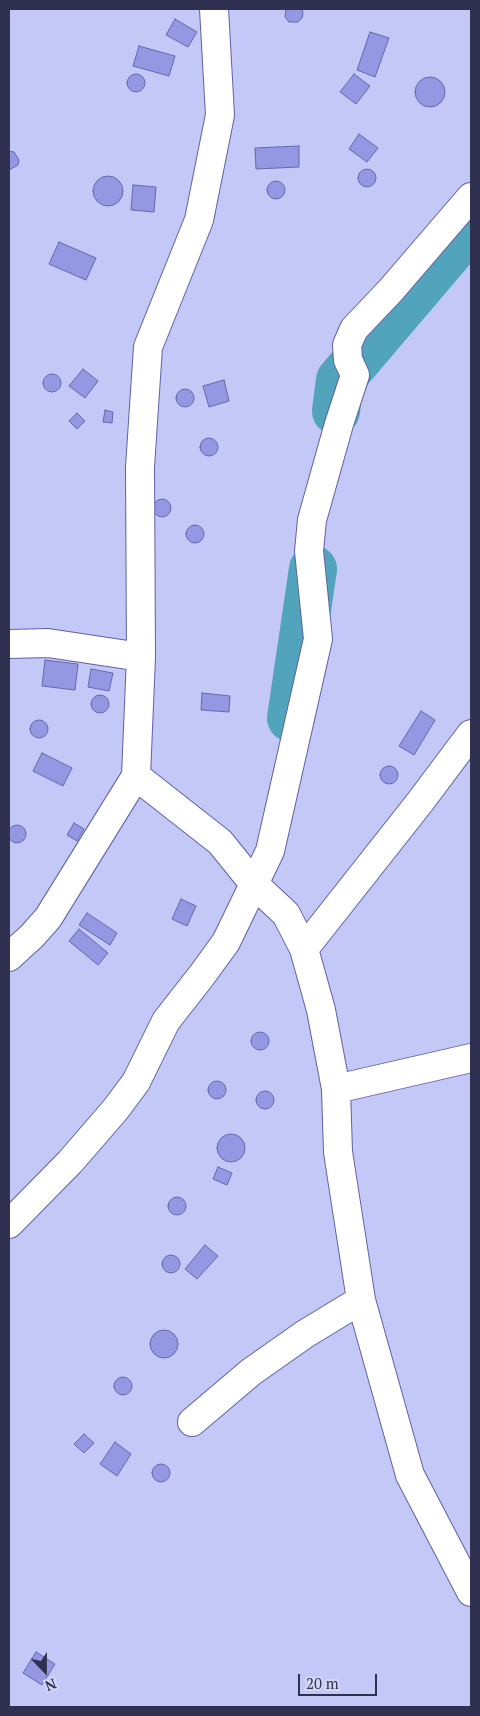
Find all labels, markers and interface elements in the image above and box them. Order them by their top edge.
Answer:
north arrow [20,1646,70,1696]
scale bar [300,1664,379,1696]
text: 20 m [306,1673,339,1693]
text: N [42,1675,59,1696]

